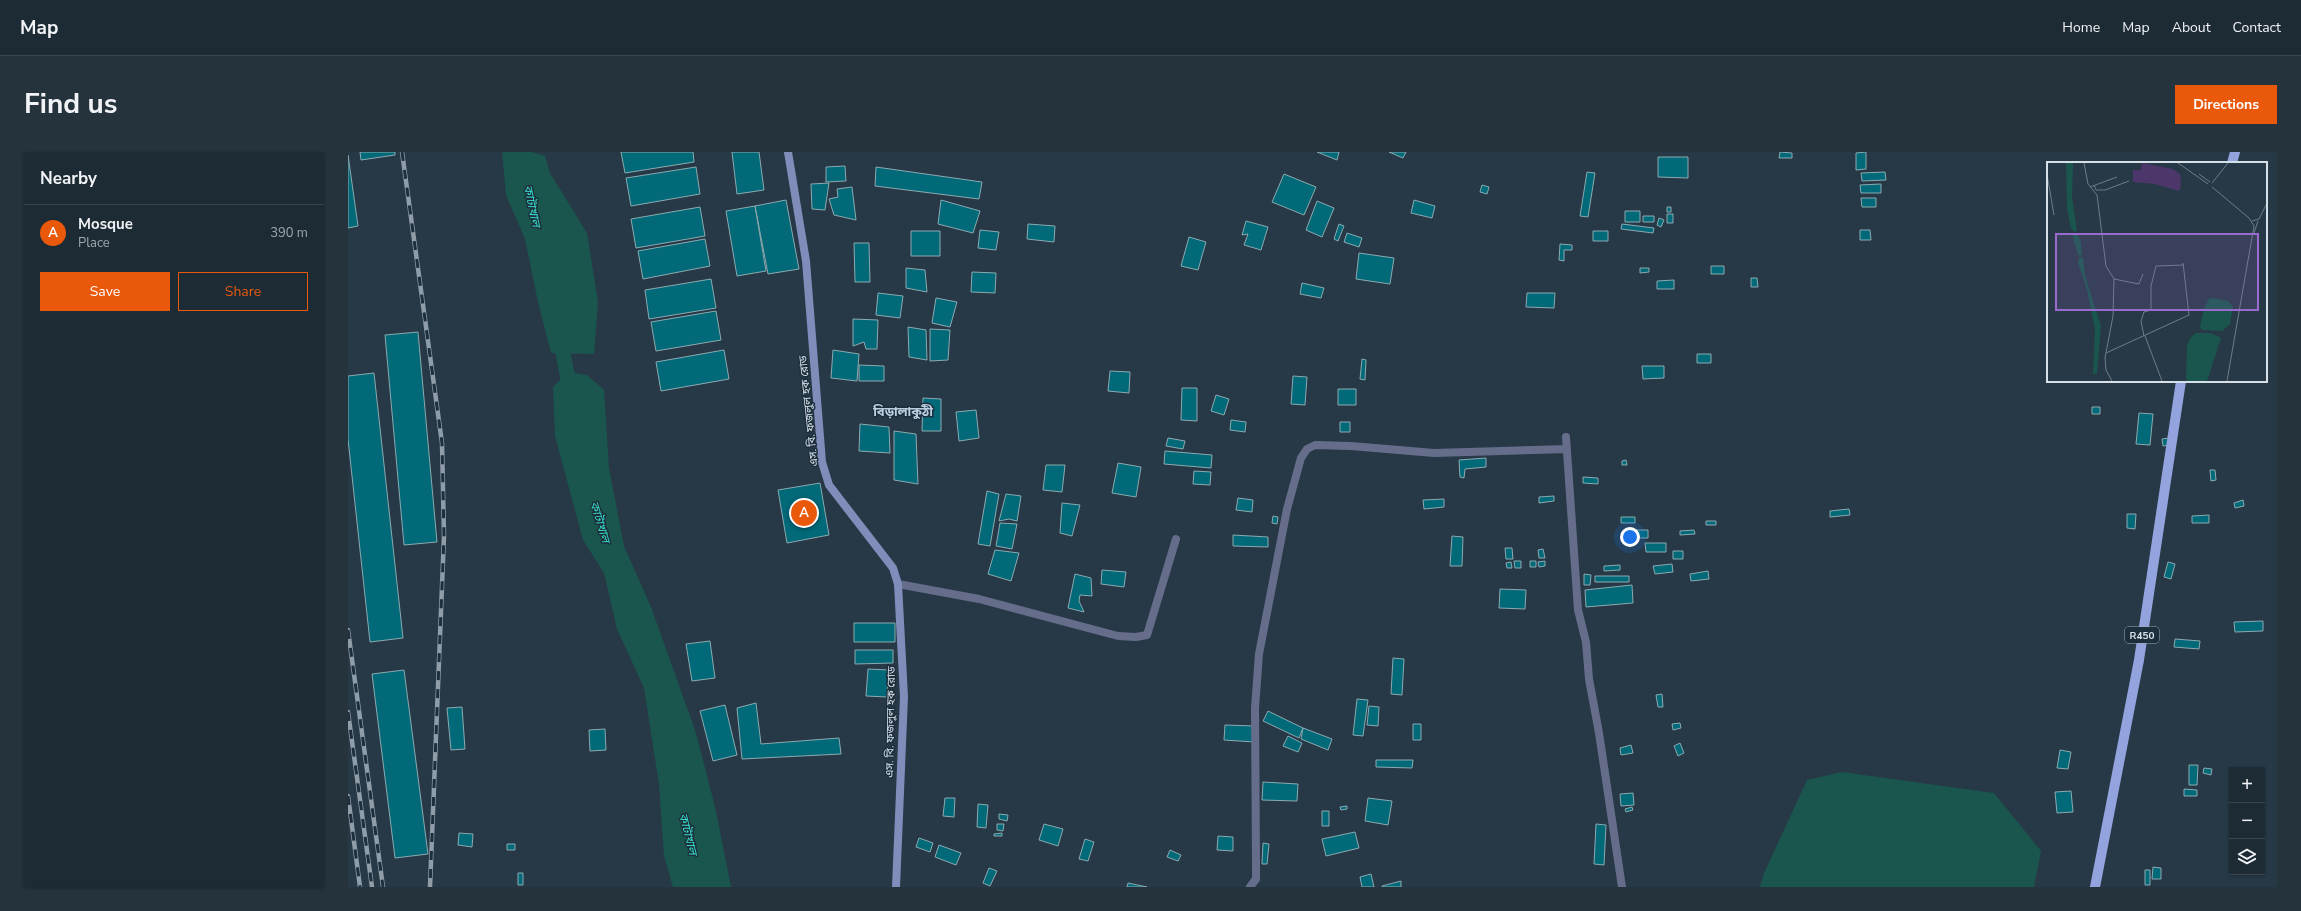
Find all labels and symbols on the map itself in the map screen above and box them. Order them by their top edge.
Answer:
inset map [2047,162,2267,382]
water label: কাটাখাল [520,184,545,231]
street label: এস. বি. ফজলুল হক রোড [795,355,822,467]
district label: বিড়ালাকুঠী [872,403,933,421]
pin: A [791,498,817,528]
water label: কাটাখাল [586,499,615,547]
your location [1620,527,1640,547]
road number: R450 [2125,627,2159,643]
street label: এস. বি. ফজলুল হক রোড [882,666,899,778]
water label: কাটাখাল [675,811,701,859]

